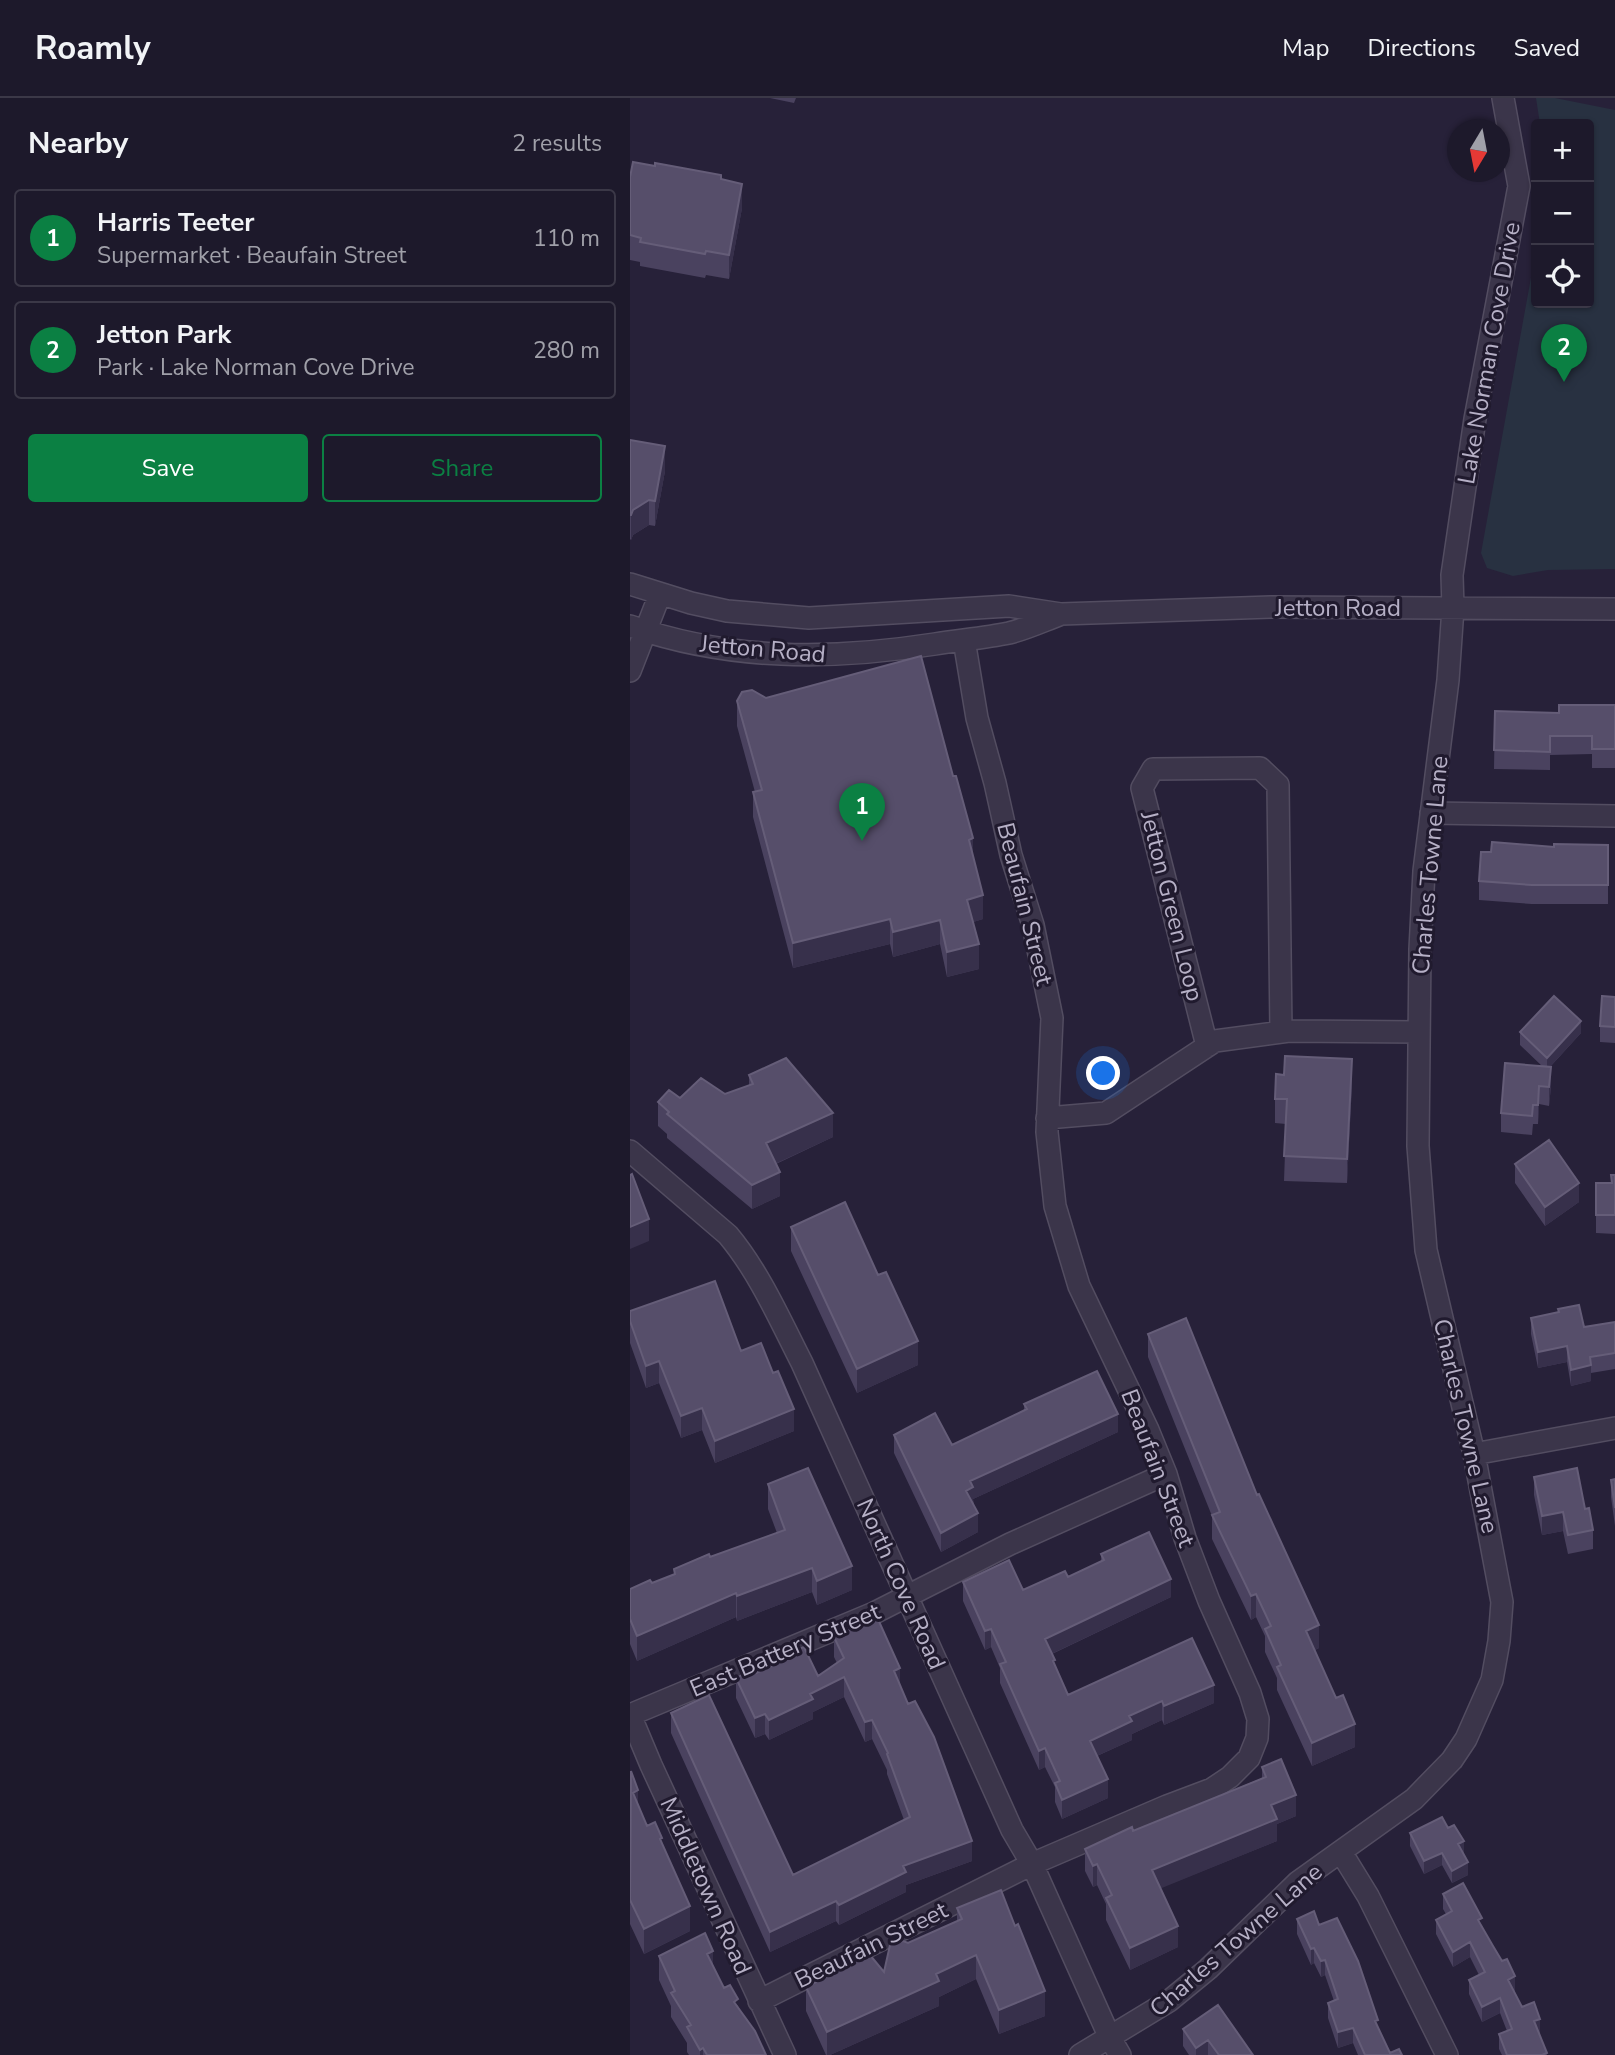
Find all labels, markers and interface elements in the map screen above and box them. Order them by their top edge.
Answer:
text: Roamly [35,26,151,71]
text: Map [1282,32,1329,64]
text: Directions [1367,32,1476,64]
text: Saved [1514,32,1580,64]
north arrow [1447,119,1510,182]
map controls [1531,119,1594,308]
button: + [1531,119,1594,182]
text: Nearby [28,123,128,164]
text: 2 results [512,128,602,159]
button: − [1531,182,1594,245]
text: Harris Teeter [97,205,254,240]
street label: Lake Norman Cove Drive [1450,219,1528,487]
text: 1 [46,223,60,254]
text: 110 m [533,223,600,254]
text: Supermarket · Beaufain Street [97,240,406,271]
button: locate [1531,245,1594,308]
text: Jetton Park [97,317,231,352]
pin: 2 [1541,324,1587,382]
text: 2 [46,335,60,366]
text: 280 m [533,335,600,366]
text: Park · Lake Norman Cove Drive [97,352,415,383]
button: Save [28,434,308,502]
button: Share [322,434,602,502]
street label: Jetton Road [1274,592,1401,624]
street label: Jetton Road [698,627,827,670]
street label: Charles Towne Lane [1405,754,1455,976]
pin: 1 [839,783,885,841]
street label: Jetton Green Loop [1133,807,1211,1004]
street label: Beaufain Street [989,819,1061,989]
your location [1086,1056,1120,1090]
street label: Charles Towne Lane [1426,1316,1506,1536]
street label: Beaufain Street [1113,1384,1203,1552]
street label: North Cove Road [849,1493,953,1675]
street label: East Battery Street [685,1595,886,1705]
street label: Middletown Road [653,1792,759,1980]
street label: Charles Towne Lane [1143,1856,1329,2024]
street label: Beaufain Street [789,1894,953,1996]

